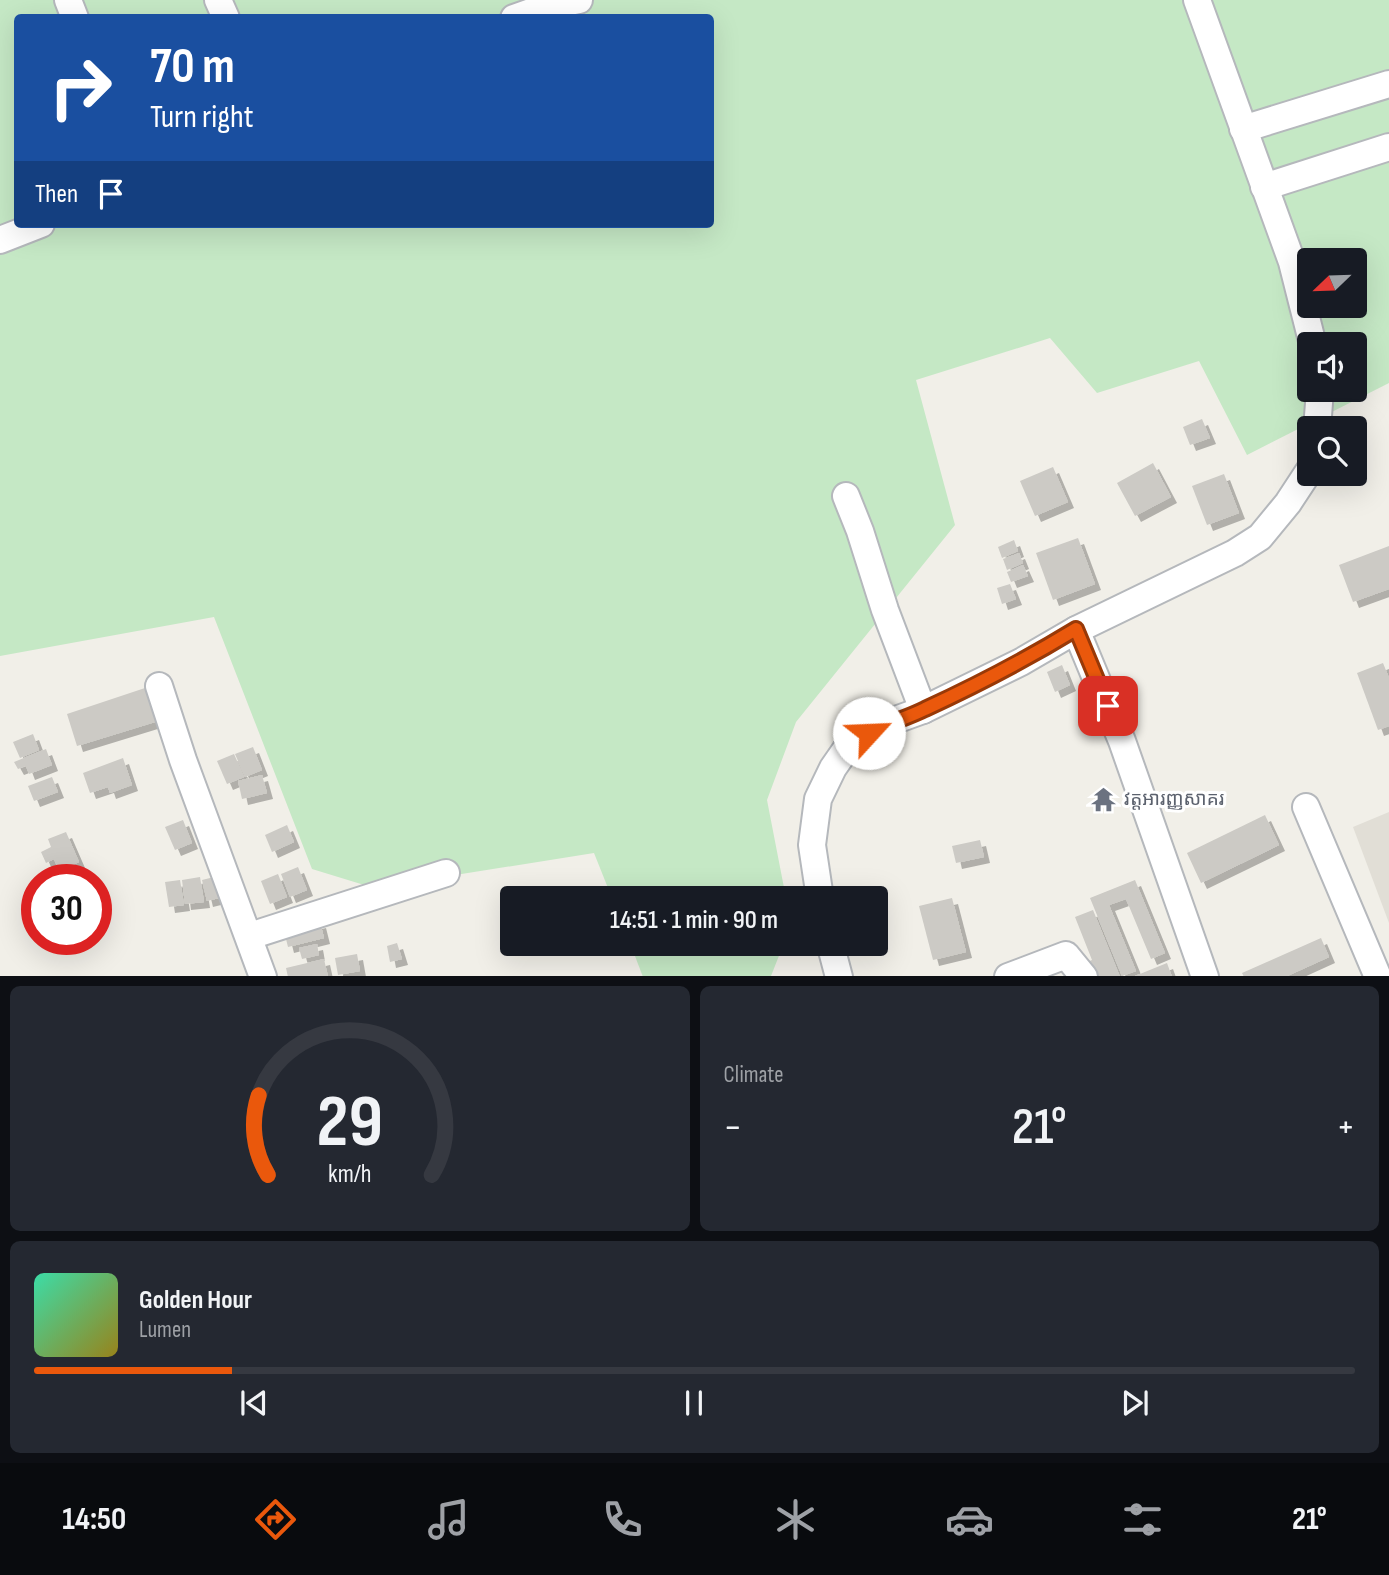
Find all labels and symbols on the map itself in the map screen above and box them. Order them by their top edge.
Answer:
north arrow [1297,248,1367,318]
pin [1078,676,1138,736]
position arrow [832,696,906,770]
temple icon: វត្តអារញ្ញសាគរ [1090,785,1118,813]
place label: វត្តអារញ្ញសាគរ [1124,788,1224,811]
speed limit sign: 30 [21,864,112,955]

